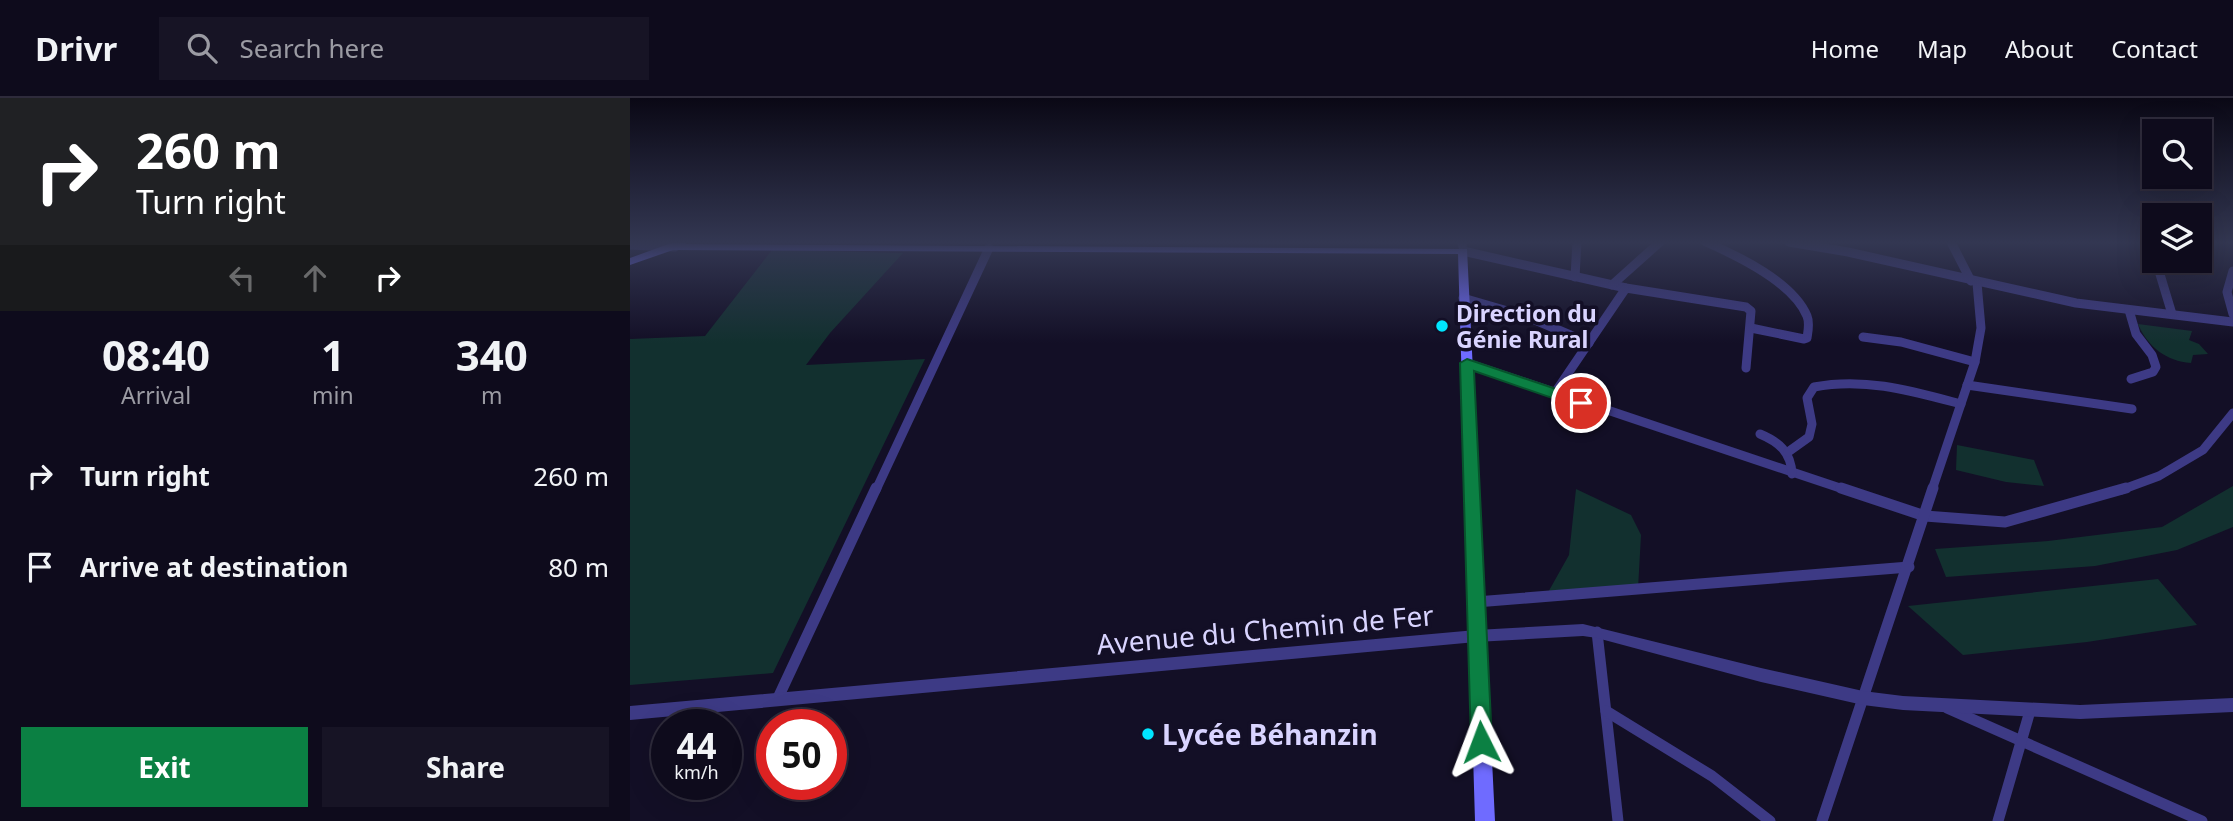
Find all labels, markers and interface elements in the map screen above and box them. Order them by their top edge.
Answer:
search box [159,17,649,80]
text: Drivr [35,26,117,71]
icon: search [183,29,221,67]
text: Search here [239,30,384,66]
text: Home [1811,32,1879,65]
text: Map [1917,32,1967,65]
text: About [2005,32,2073,65]
text: Contact [2111,32,2198,65]
text: 260 m [136,117,281,183]
map controls [2142,119,2212,273]
button: search [2142,119,2212,189]
icon: right [21,126,112,217]
text: Turn right [136,180,286,223]
button: layers [2142,203,2212,273]
icon: left [223,259,261,297]
icon: ahead [296,259,334,297]
icon: right [369,259,407,297]
place label: Direction du Génie Rural [1456,297,1597,355]
marker: Direction du Génie Rural [1434,318,1450,334]
text: 08:40 [102,326,210,383]
text: 1 [321,326,345,383]
text: 340 [456,326,528,383]
pin [1551,373,1611,433]
text: Arrival [121,379,191,411]
text: min [312,379,354,411]
text: m [481,379,503,411]
icon: arrive [1562,384,1600,422]
icon: right [21,457,59,495]
text: Turn right [80,458,210,494]
text: 260 m [533,458,609,494]
icon: arrive [21,548,59,586]
text: Arrive at destination [80,549,349,585]
text: 80 m [548,549,609,585]
street label: Avenue du Chemin de Fer [1095,595,1436,663]
position arrow [1444,705,1518,779]
speed limit sign: 50 [756,709,847,800]
place label: Lycée Béhanzin [1162,715,1378,753]
text: 44 [676,722,717,769]
marker: Lycée Béhanzin [1140,726,1156,742]
button: Exit [21,727,308,807]
button: Share [322,727,609,807]
text: km/h [674,760,719,784]

